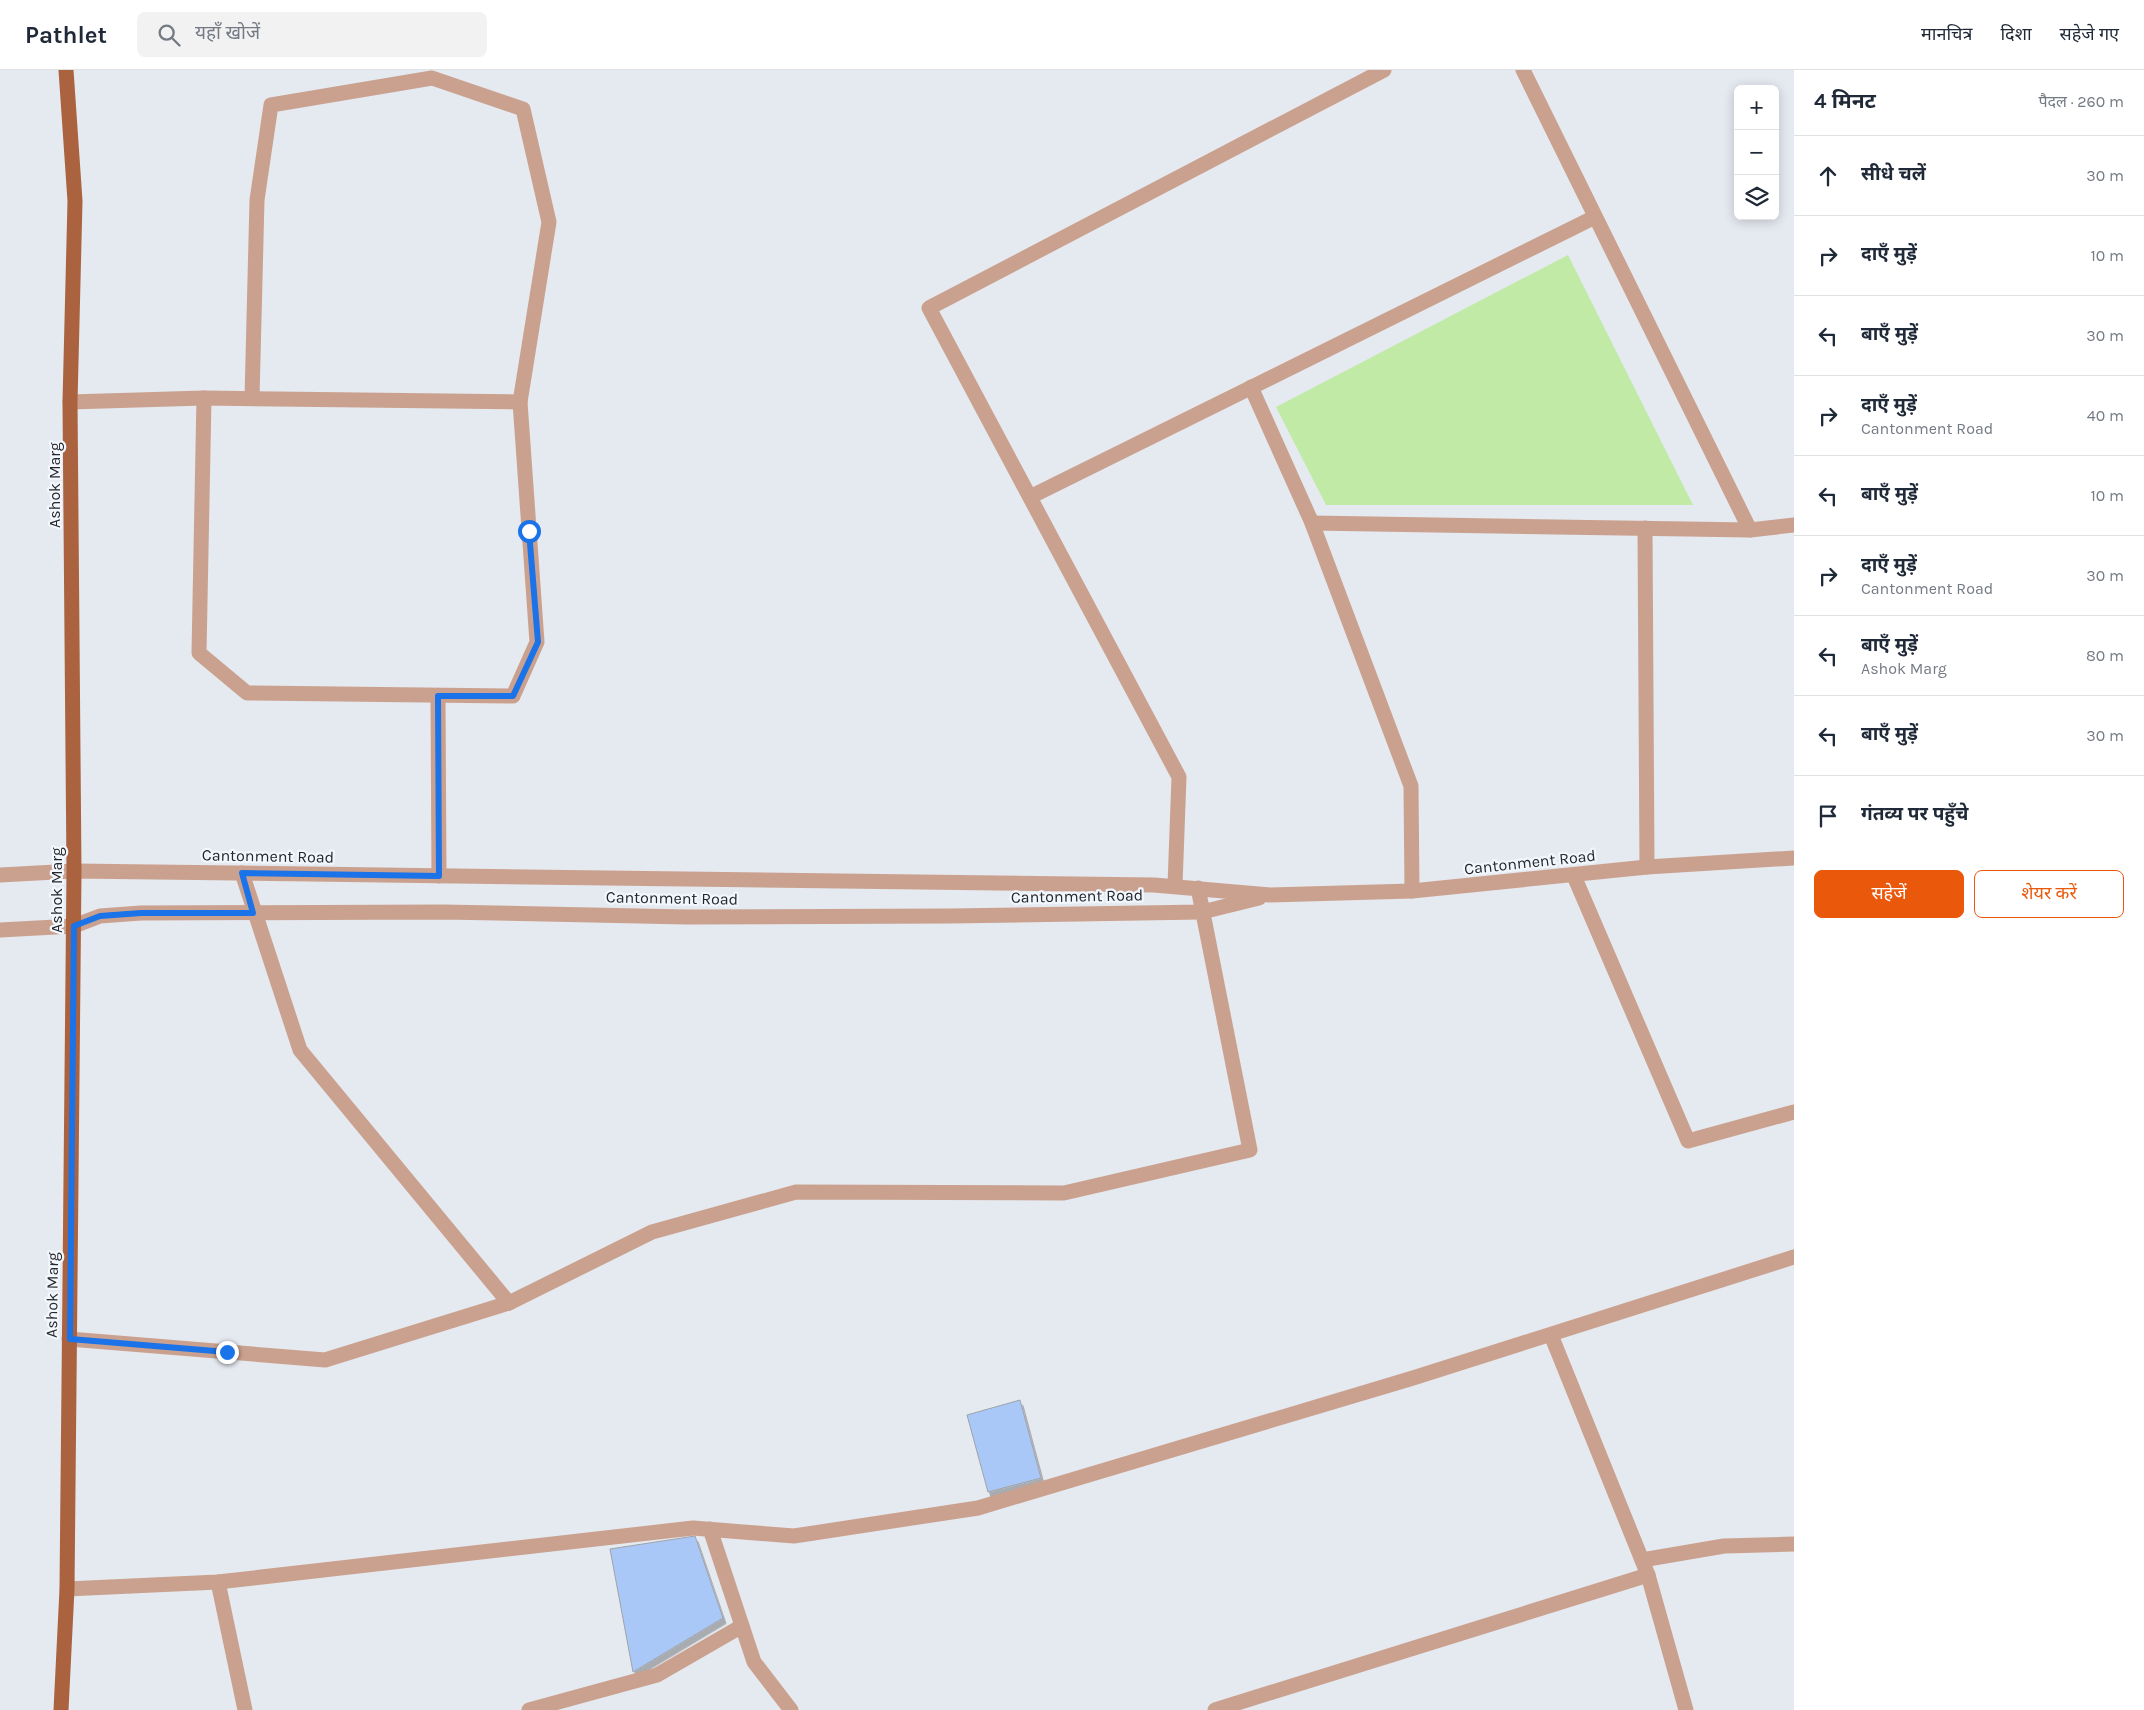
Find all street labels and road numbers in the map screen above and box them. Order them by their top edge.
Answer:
street label: Ashok Marg [45,442,64,528]
street label: Cantonment Road [202,845,334,867]
street label: Cantonment Road [1463,846,1597,878]
street label: Ashok Marg [47,847,66,933]
street label: Cantonment Road [1011,885,1143,907]
street label: Cantonment Road [606,887,738,909]
street label: Ashok Marg [42,1252,62,1338]

